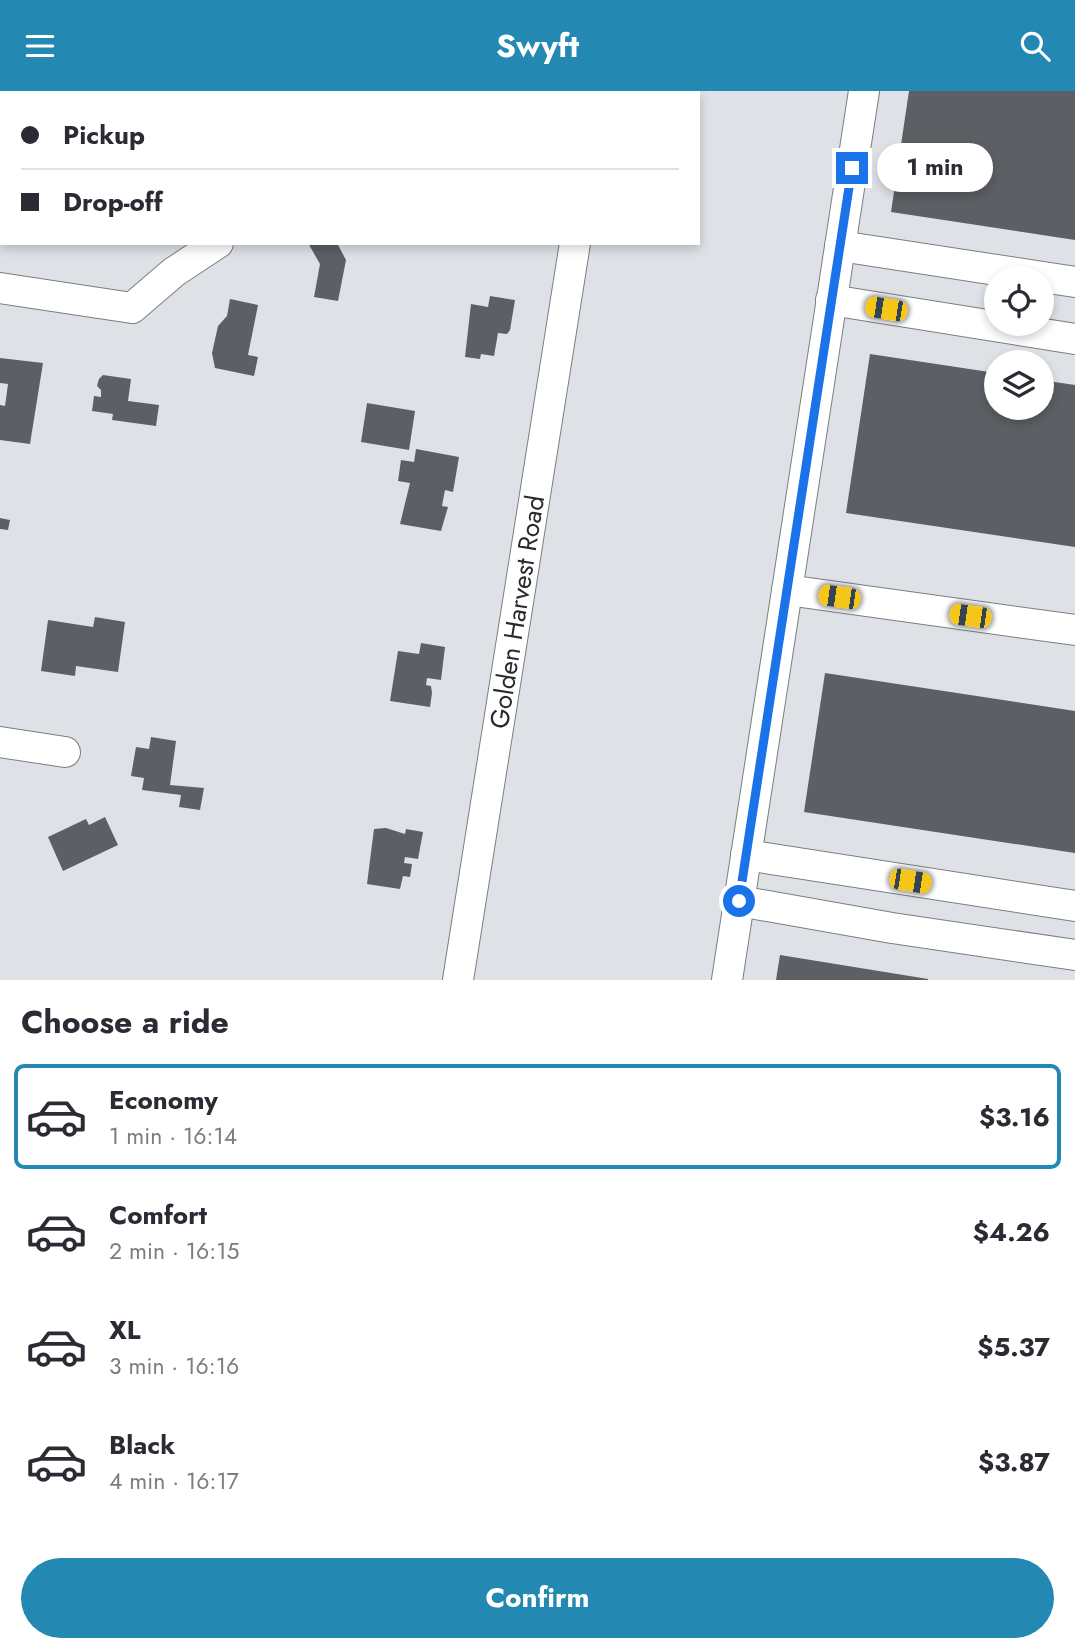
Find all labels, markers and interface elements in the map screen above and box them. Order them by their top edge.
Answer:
text: Swyft [496,23,579,69]
icon: menu [21,27,59,65]
icon: search [1016,27,1054,65]
text: Pickup [63,116,145,154]
callout: 1 min [876,143,992,193]
text: 1 min [906,150,964,184]
route end [836,152,868,184]
text: Drop-off [63,183,163,221]
map controls [984,266,1054,420]
button: locate [984,266,1054,336]
car [864,295,909,323]
button: layers [984,350,1054,420]
street label: Golden Harvest Road [480,493,554,731]
car [817,584,862,610]
car [948,603,993,629]
car [888,867,933,895]
route start [723,885,755,917]
text: Choose a ride [21,999,229,1045]
text: Economy [109,1081,218,1119]
icon: car [25,1085,88,1148]
text: $3.16 [979,1098,1050,1136]
text: 1 min · 16:14 [109,1119,237,1153]
text: Comfort [109,1196,207,1234]
icon: car [25,1200,88,1263]
text: $4.26 [973,1213,1050,1251]
text: 2 min · 16:15 [109,1234,240,1268]
text: XL [109,1311,141,1349]
icon: car [25,1315,88,1378]
text: $5.37 [977,1328,1050,1366]
text: 3 min · 16:16 [109,1349,239,1383]
text: Black [109,1426,175,1464]
icon: car [25,1430,88,1493]
text: $3.87 [978,1443,1050,1481]
text: 4 min · 16:17 [109,1464,239,1498]
button: Confirm [21,1558,1054,1638]

